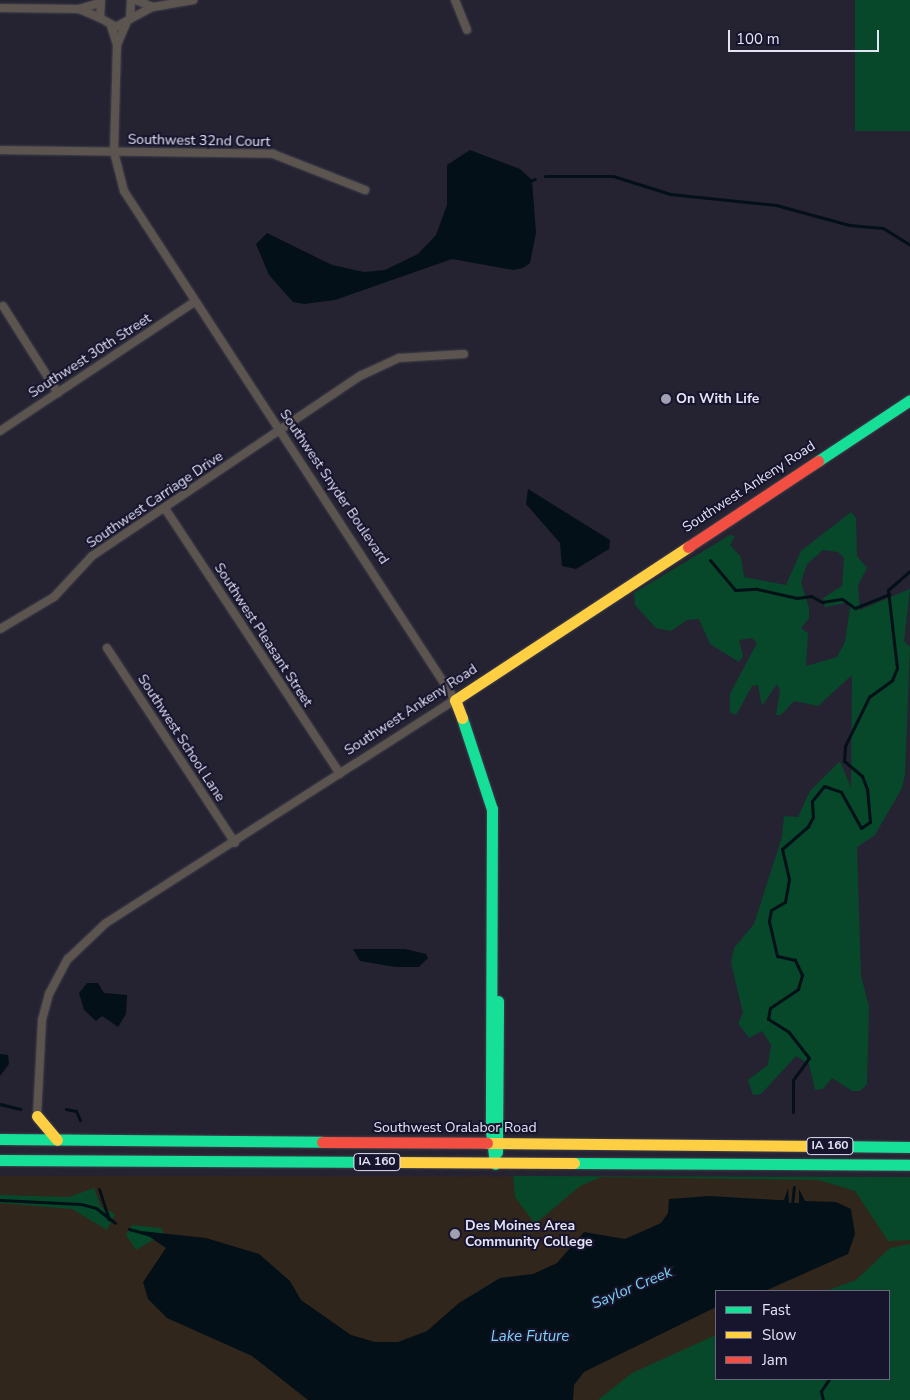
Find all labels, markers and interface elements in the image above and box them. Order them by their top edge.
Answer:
scale bar [730,20,881,52]
text: 100 m [736,29,780,49]
street label: Southwest 32nd Court [128,131,270,151]
street label: Southwest 30th Street [26,310,154,402]
place label: On With Life [676,391,759,407]
marker: On With Life [660,393,672,405]
street label: Southwest Snyder Boulevard [276,406,392,568]
street label: Southwest Ankeny Road [679,438,819,536]
street label: Southwest Carriage Drive [84,448,226,552]
street label: Southwest Pleasant Street [210,560,316,710]
street label: Southwest Ankeny Road [341,661,481,759]
street label: Southwest School Lane [134,671,228,805]
street label: Southwest Oralabor Road [373,1120,537,1136]
road number: IA 160 [806,1136,854,1156]
road number: IA 160 [353,1152,401,1172]
place label: Des Moines Area Community College [465,1218,593,1250]
marker: Des Moines Area Community College [449,1228,461,1240]
water label: Saylor Creek [589,1263,675,1313]
legend [715,1290,890,1380]
text: Fast [762,1300,790,1320]
text: Slow [762,1325,796,1345]
water label: Lake Future [491,1328,569,1346]
text: Jam [762,1350,788,1370]

